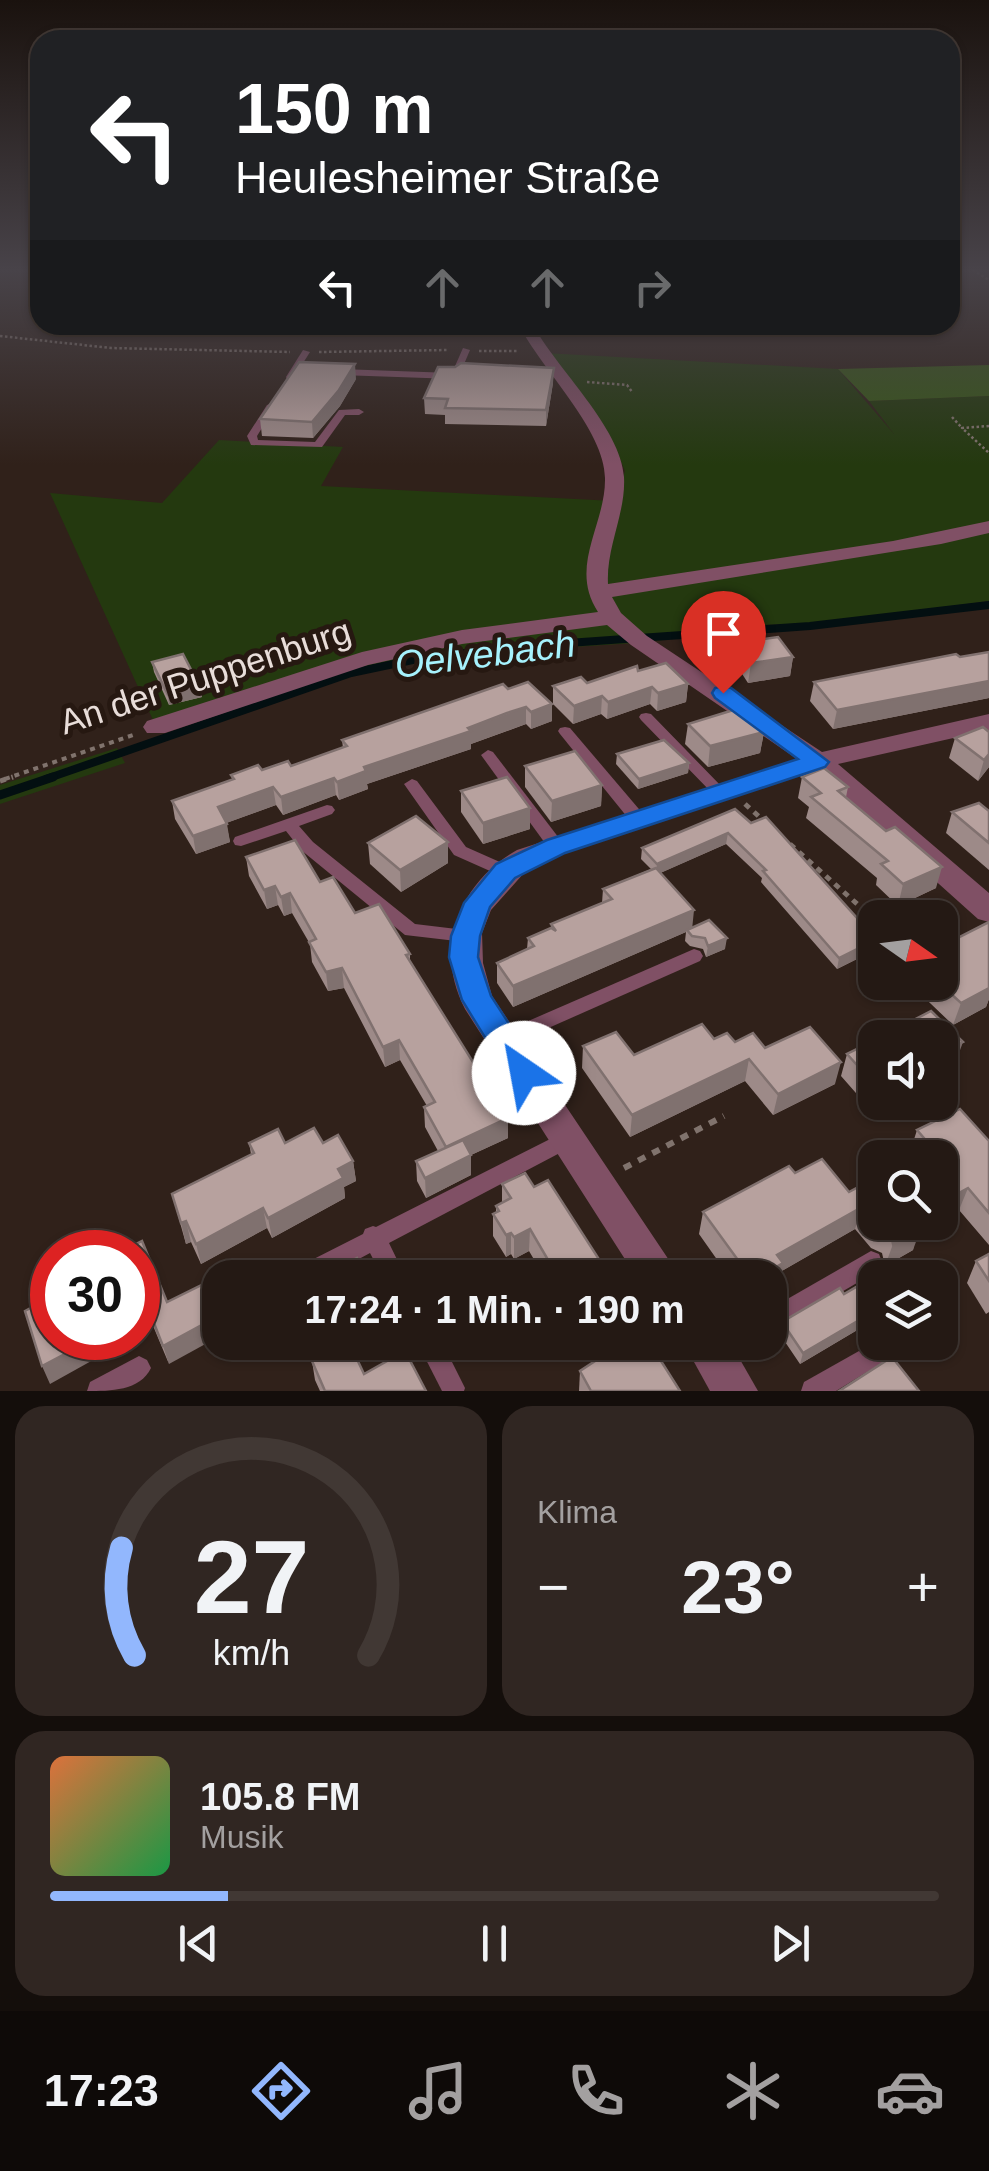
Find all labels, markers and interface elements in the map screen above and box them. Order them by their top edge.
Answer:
icon: left [70,70,200,200]
text: 150 m [235,70,433,148]
text: Heulesheimer Straße [235,152,660,203]
icon: left [310,260,365,315]
icon: ahead [415,260,470,315]
icon: ahead [520,260,575,315]
icon: right [625,260,680,315]
pin [681,591,766,694]
icon: arrive [696,606,751,661]
street label: An der Puppenburg [55,611,355,741]
water label: Oelvebach [392,622,578,686]
north arrow [858,900,958,1000]
map controls [858,900,958,1360]
button: sound [858,1020,958,1120]
position arrow [472,1021,576,1125]
button: search [858,1140,958,1240]
speed limit sign: 30 [30,1230,160,1360]
button: layers [858,1260,958,1360]
text: 17:24 · 1 Min. · 190 m [304,1289,685,1331]
text: Klima [537,1494,617,1530]
text: 27 [193,1519,309,1635]
text: 23° [681,1545,795,1629]
text: − [537,1556,569,1618]
text: + [907,1556,939,1618]
text: km/h [212,1633,290,1673]
text: 105.8 FM [200,1776,361,1818]
text: Musik [200,1819,284,1855]
icon: previous [171,1916,226,1971]
icon: pause [467,1916,522,1971]
icon: next [763,1916,818,1971]
icon: directions [246,2056,316,2126]
icon: music [403,2056,473,2126]
icon: phone [561,2056,631,2126]
icon: climate [718,2056,788,2126]
icon: car [875,2056,945,2126]
text: 17:23 [44,2065,159,2116]

